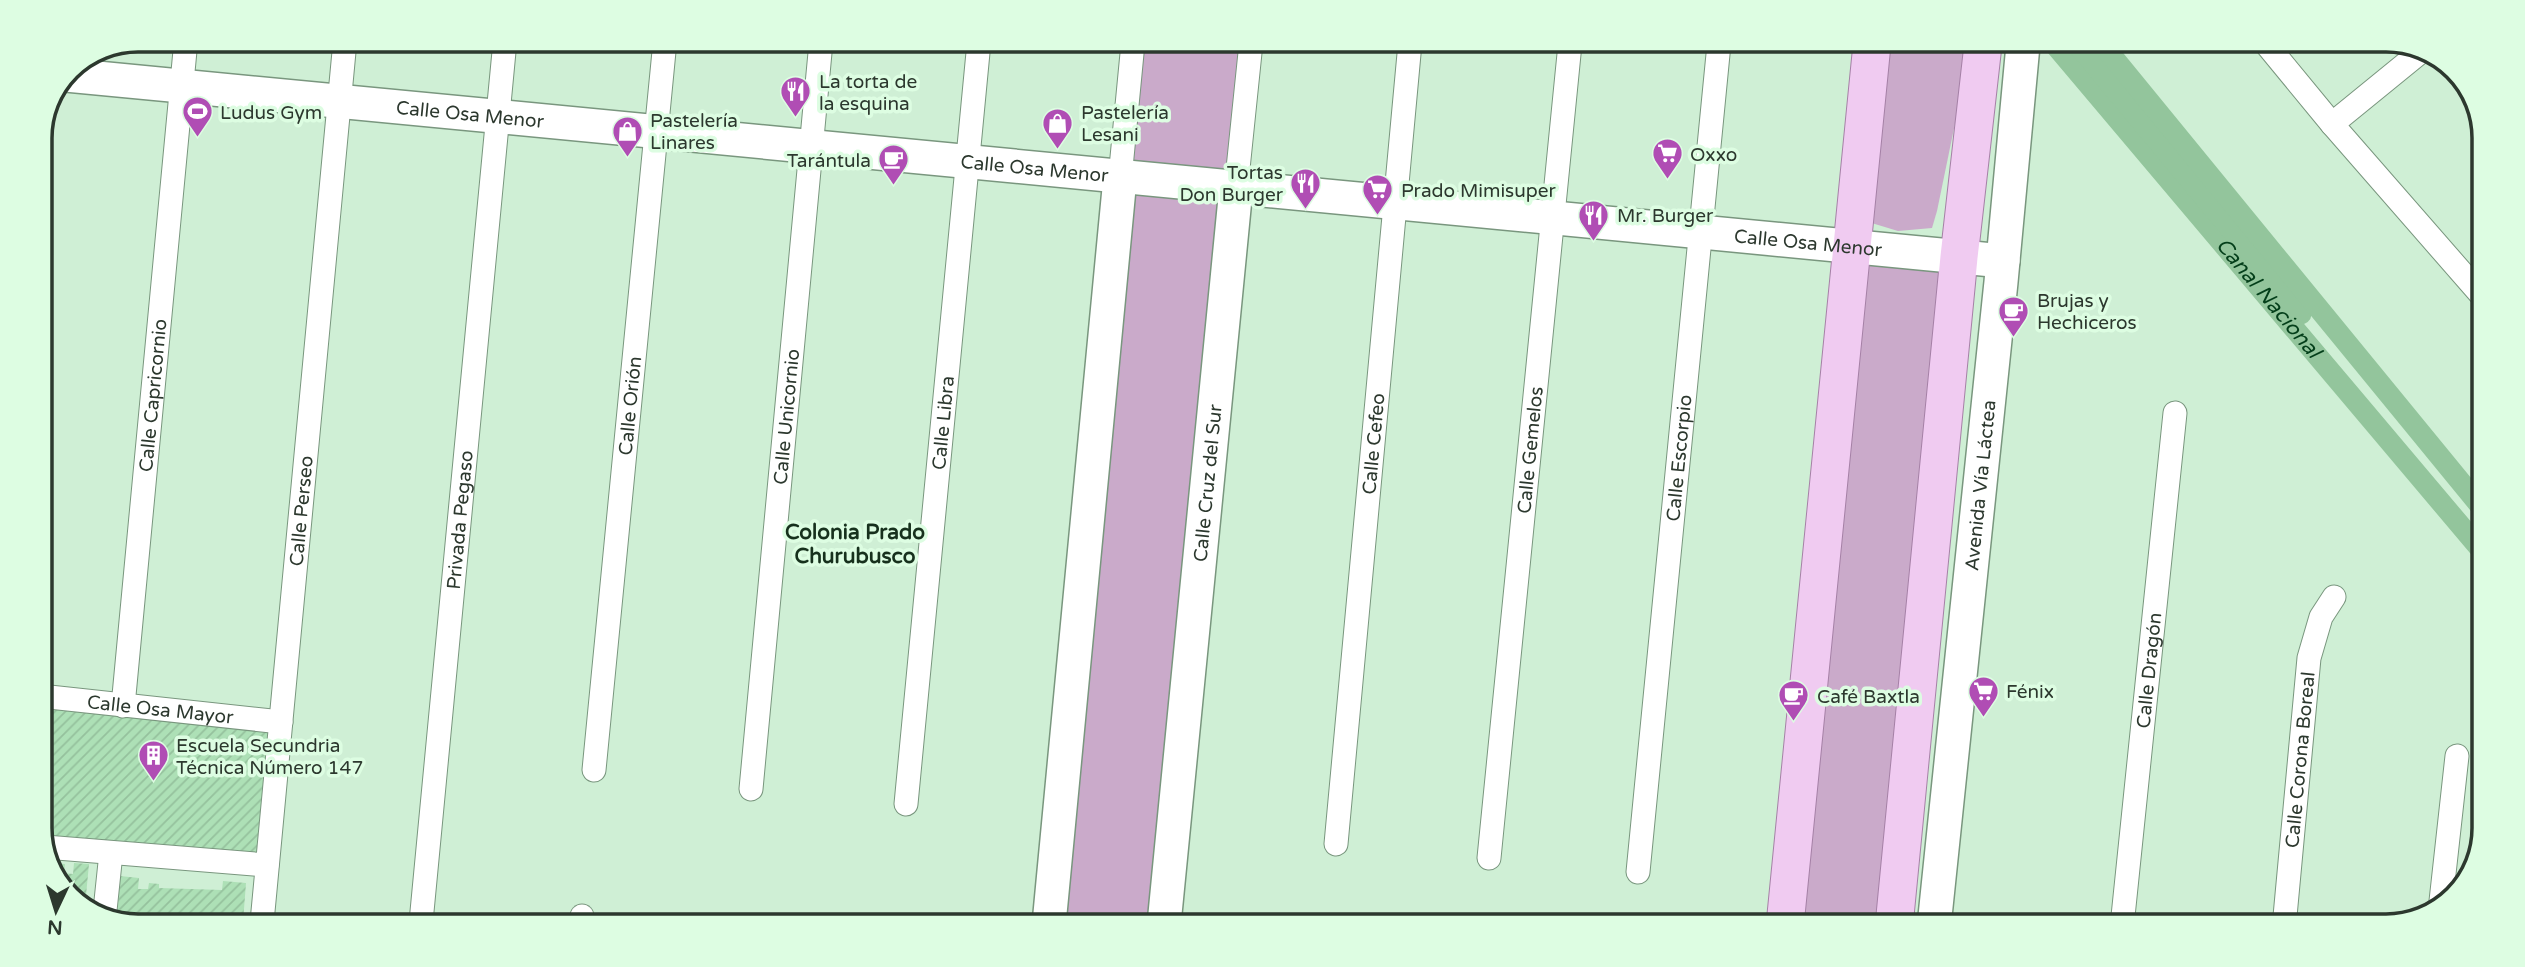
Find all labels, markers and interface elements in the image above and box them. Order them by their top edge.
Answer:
place label: La torta de la esquina [819,71,917,115]
restaurant icon: La torta de la esquina [779,75,813,119]
sports icon: Ludus Gym [180,95,214,139]
street label: Calle Osa Menor [395,97,546,133]
place label: Ludus Gym [220,102,322,124]
place label: Pastelería Lesani [1081,102,1169,146]
shop icon: Pastelería Lesani [1041,106,1075,150]
place label: Pastelería Linares [650,110,738,154]
shop icon: Pastelería Linares [610,114,644,158]
supermarket icon: Oxxo [1650,137,1684,181]
cafe icon: Tarántula [877,143,911,187]
place label: Oxxo [1690,144,1737,166]
place label: Tarántula [787,150,871,172]
street label: Calle Osa Menor [960,151,1110,187]
place label: Tortas Don Burger [1179,162,1284,206]
restaurant icon: Tortas Don Burger [1289,166,1323,210]
supermarket icon: Prado Mimisuper [1361,173,1395,217]
place label: Prado Mimisuper [1401,180,1557,202]
restaurant icon: Mr. Burger [1577,198,1611,242]
place label: Mr. Burger [1617,205,1714,227]
street label: Calle Osa Menor [1733,225,1884,261]
water label: Canal Nacional [2210,233,2328,366]
place label: Brujas y Hechiceros [2037,290,2137,334]
cafe icon: Brujas y Hechiceros [1997,294,2031,338]
street label: Calle Capricornio [135,318,172,473]
street label: Calle Unicornio [770,348,804,486]
street label: Calle Orión [615,355,646,456]
street label: Calle Libra [928,375,959,471]
street label: Calle Gemelos [1513,385,1548,515]
street label: Calle Cefeo [1358,392,1390,495]
street label: Calle Escorpio [1662,394,1697,523]
street label: Avenida Vía Láctea [1961,399,2001,572]
street label: Calle Cruz del Sur [1189,403,1227,563]
street label: Privada Pegaso [443,449,478,590]
street label: Calle Perseo [286,455,318,567]
district label: Colonia Prado Churubusco [785,520,925,569]
street label: Calle Dragón [2132,611,2166,729]
street label: Calle Corona Boreal [2281,671,2320,849]
supermarket icon: Fénix [1966,674,2000,718]
cafe icon: Café Baxtla [1777,679,1811,723]
place label: Fénix [2006,681,2054,703]
place label: Café Baxtla [1817,686,1920,708]
street label: Calle Osa Mayor [86,691,235,729]
place label: Escuela Secundria Técnica Número 147 [176,735,363,779]
building icon: Escuela Secundria Técnica Número 147 [136,739,170,783]
north arrow [21,876,91,946]
text: N [47,915,63,938]

